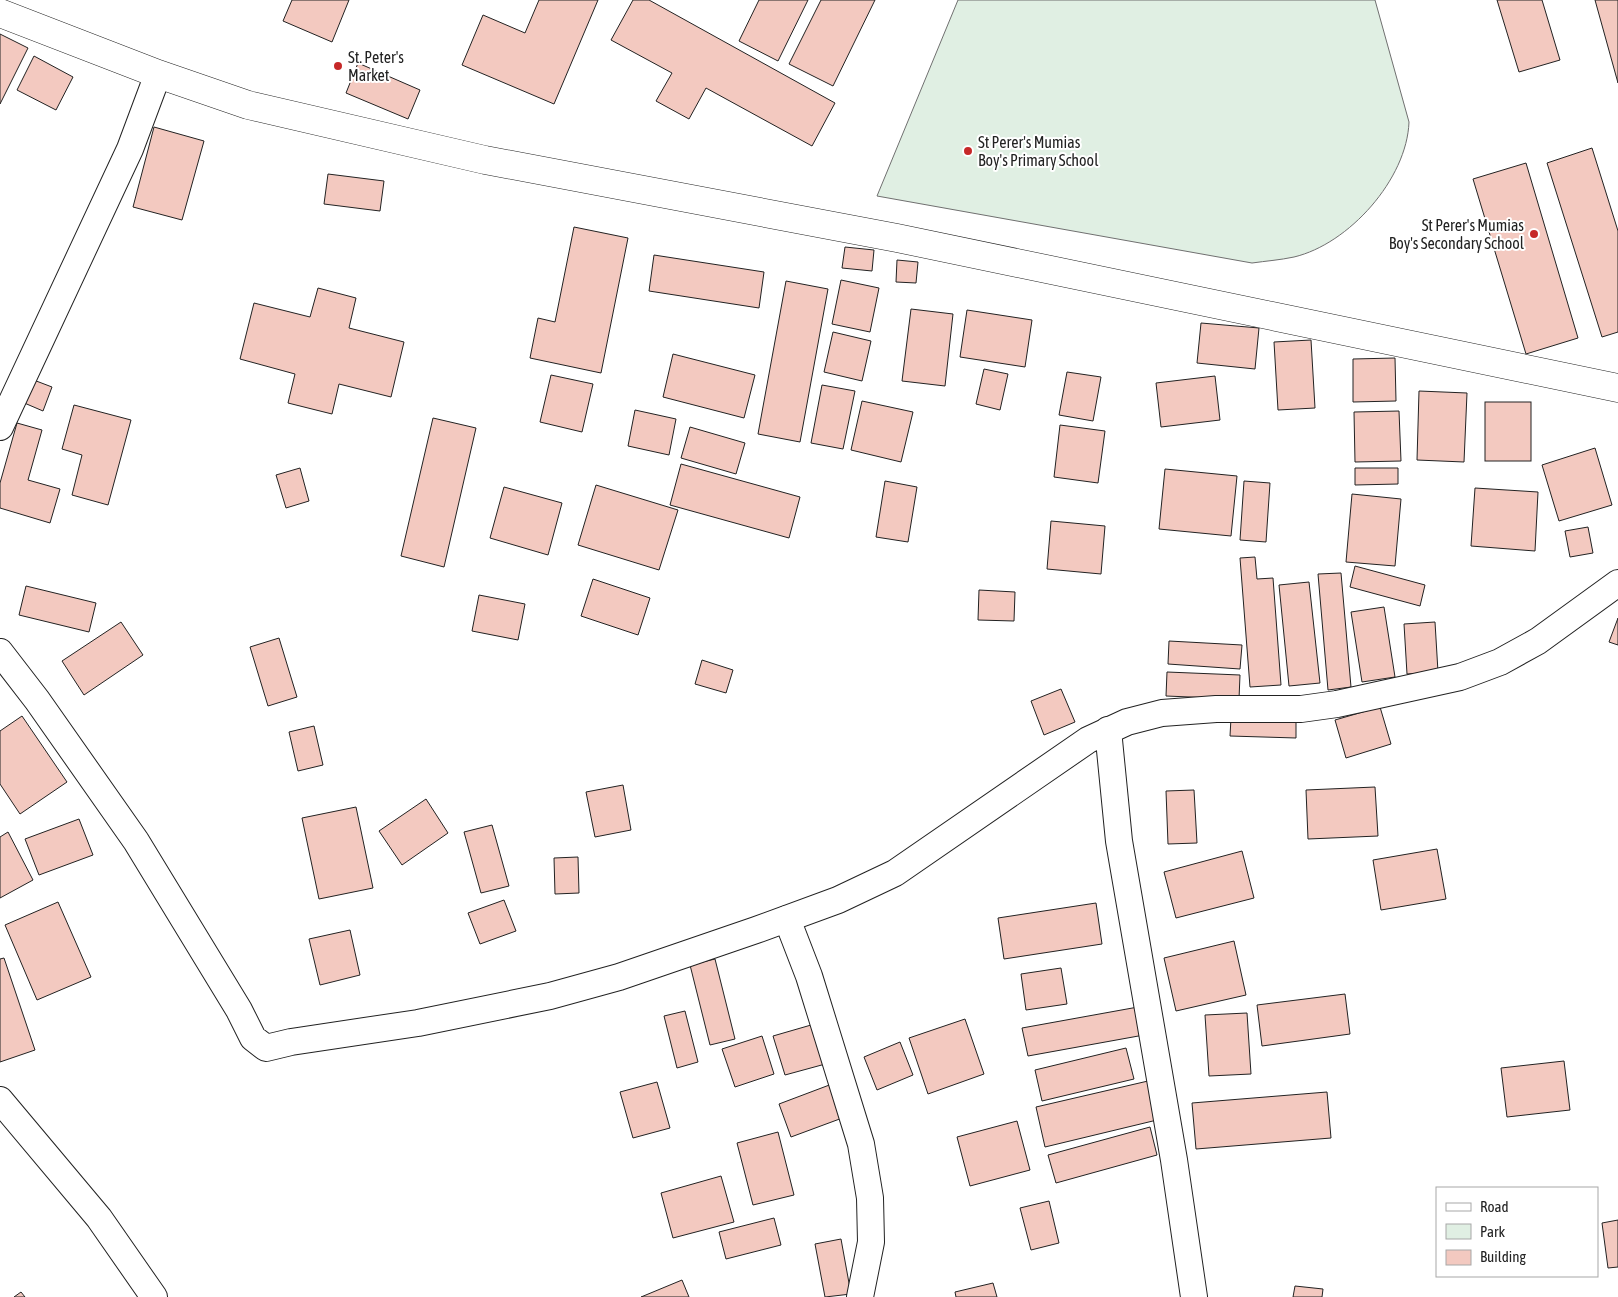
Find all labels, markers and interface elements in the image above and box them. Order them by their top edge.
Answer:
place label: St. Peter's Market [348,48,404,84]
marker: St. Peter's Market [332,60,344,72]
place label: St Perer's Mumias Boy's Primary School [978,133,1099,170]
marker: St Perer's Mumias Boy's Primary School [962,145,974,157]
place label: St Perer's Mumias Boy's Secondary School [1389,216,1525,253]
marker: St Perer's Mumias Boy's Secondary School [1528,228,1540,240]
legend [1436,1187,1598,1277]
text: Road [1480,1198,1509,1215]
text: Park [1480,1223,1505,1240]
text: Building [1480,1248,1526,1265]

